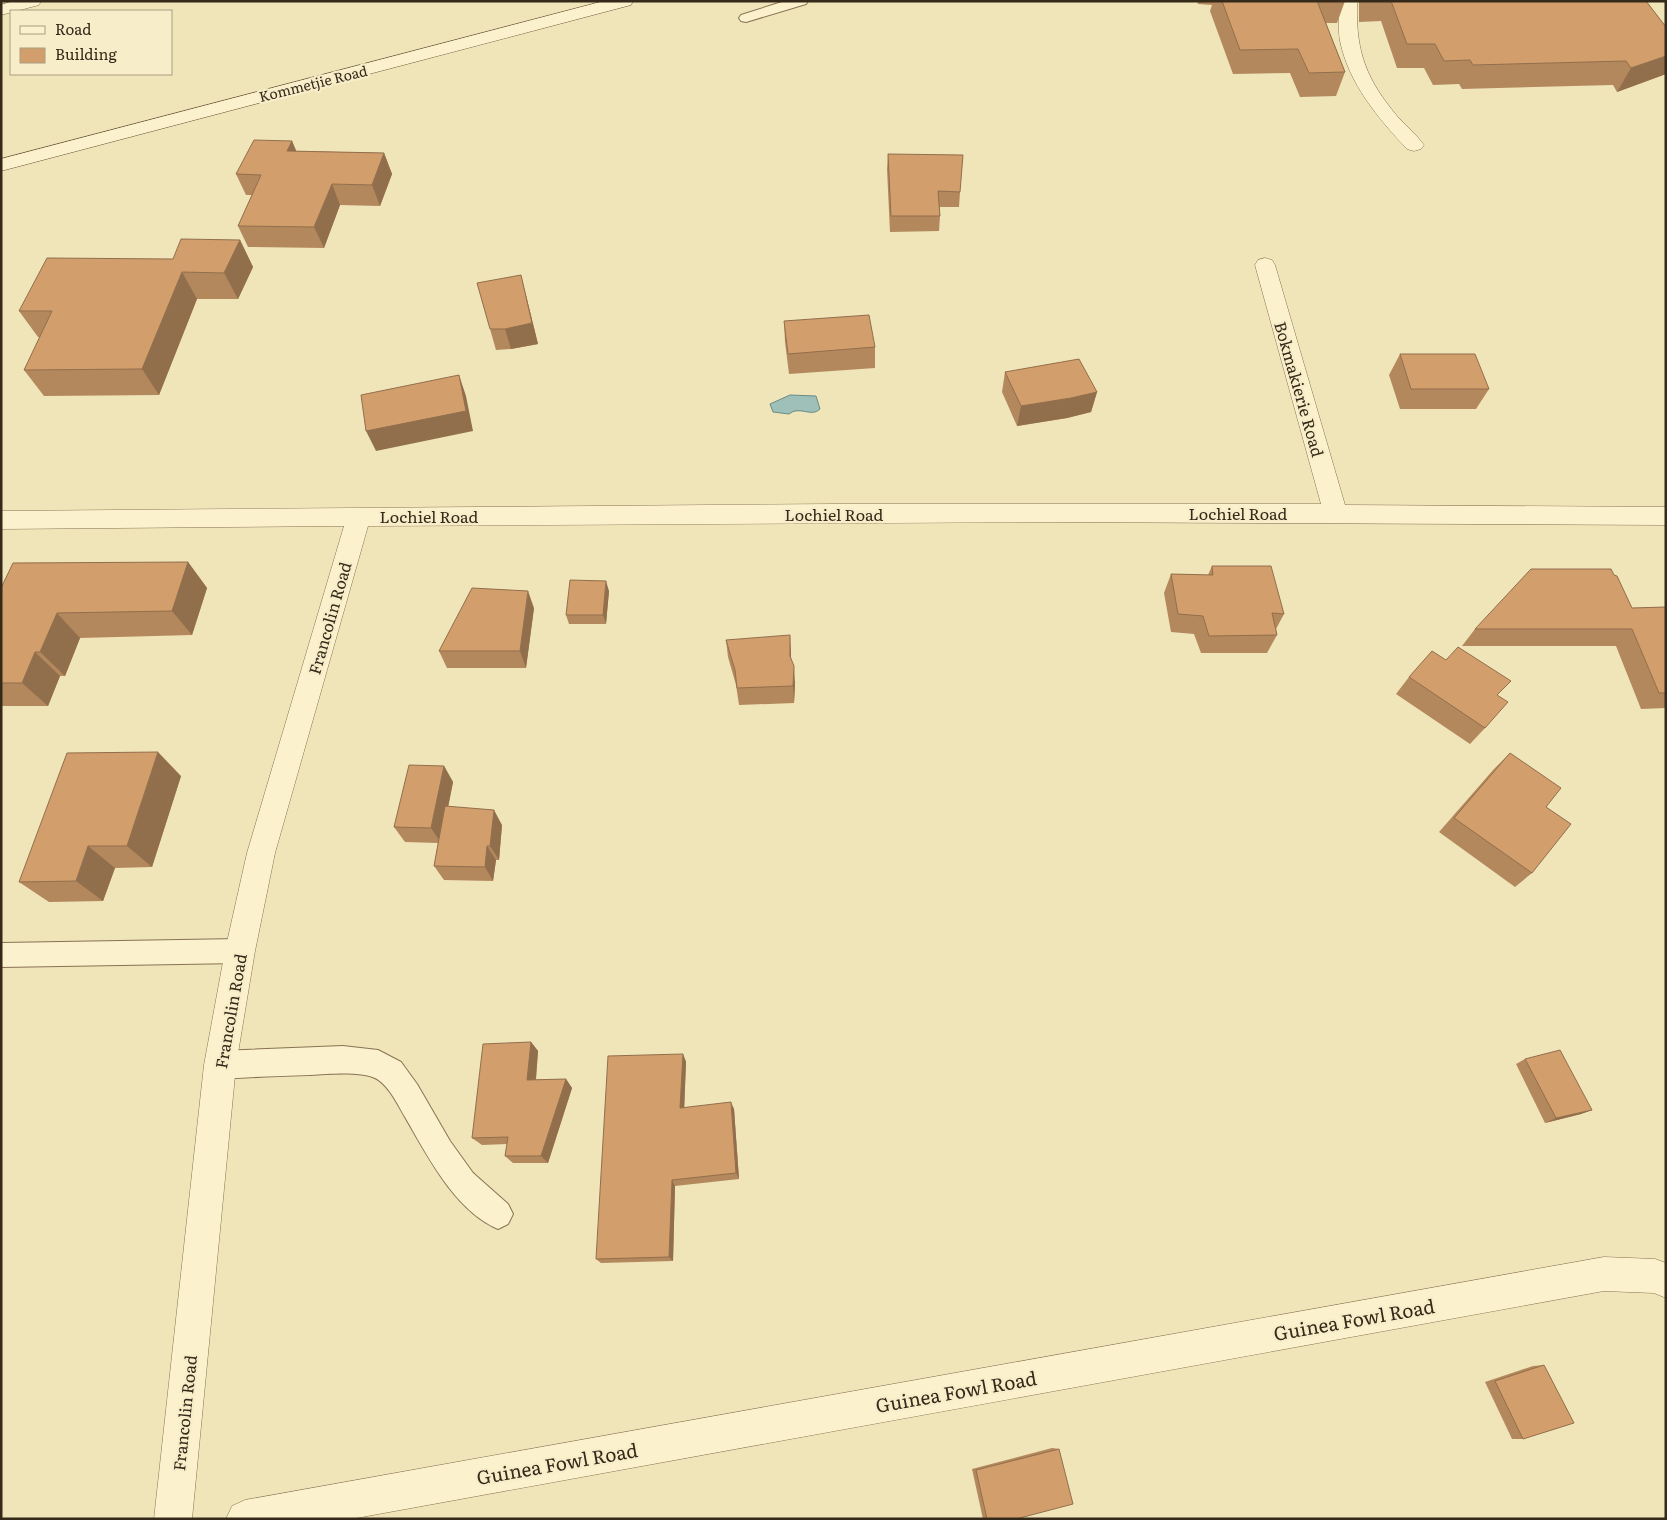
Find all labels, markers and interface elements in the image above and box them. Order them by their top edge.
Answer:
legend [10,10,172,75]
text: Road [55,17,91,40]
text: Building [55,42,117,65]
street label: Kommetjie Road [257,60,370,106]
street label: Bokmakierie Road [1269,318,1331,460]
street label: Lochiel Road [1189,501,1288,525]
street label: Lochiel Road [785,502,884,526]
street label: Lochiel Road [380,504,479,528]
street label: Francolin Road [301,559,357,677]
street label: Francolin Road [208,951,252,1070]
street label: Guinea Fowl Road [1271,1291,1437,1347]
street label: Francolin Road [166,1354,202,1472]
street label: Guinea Fowl Road [873,1363,1039,1419]
street label: Guinea Fowl Road [474,1435,640,1491]

